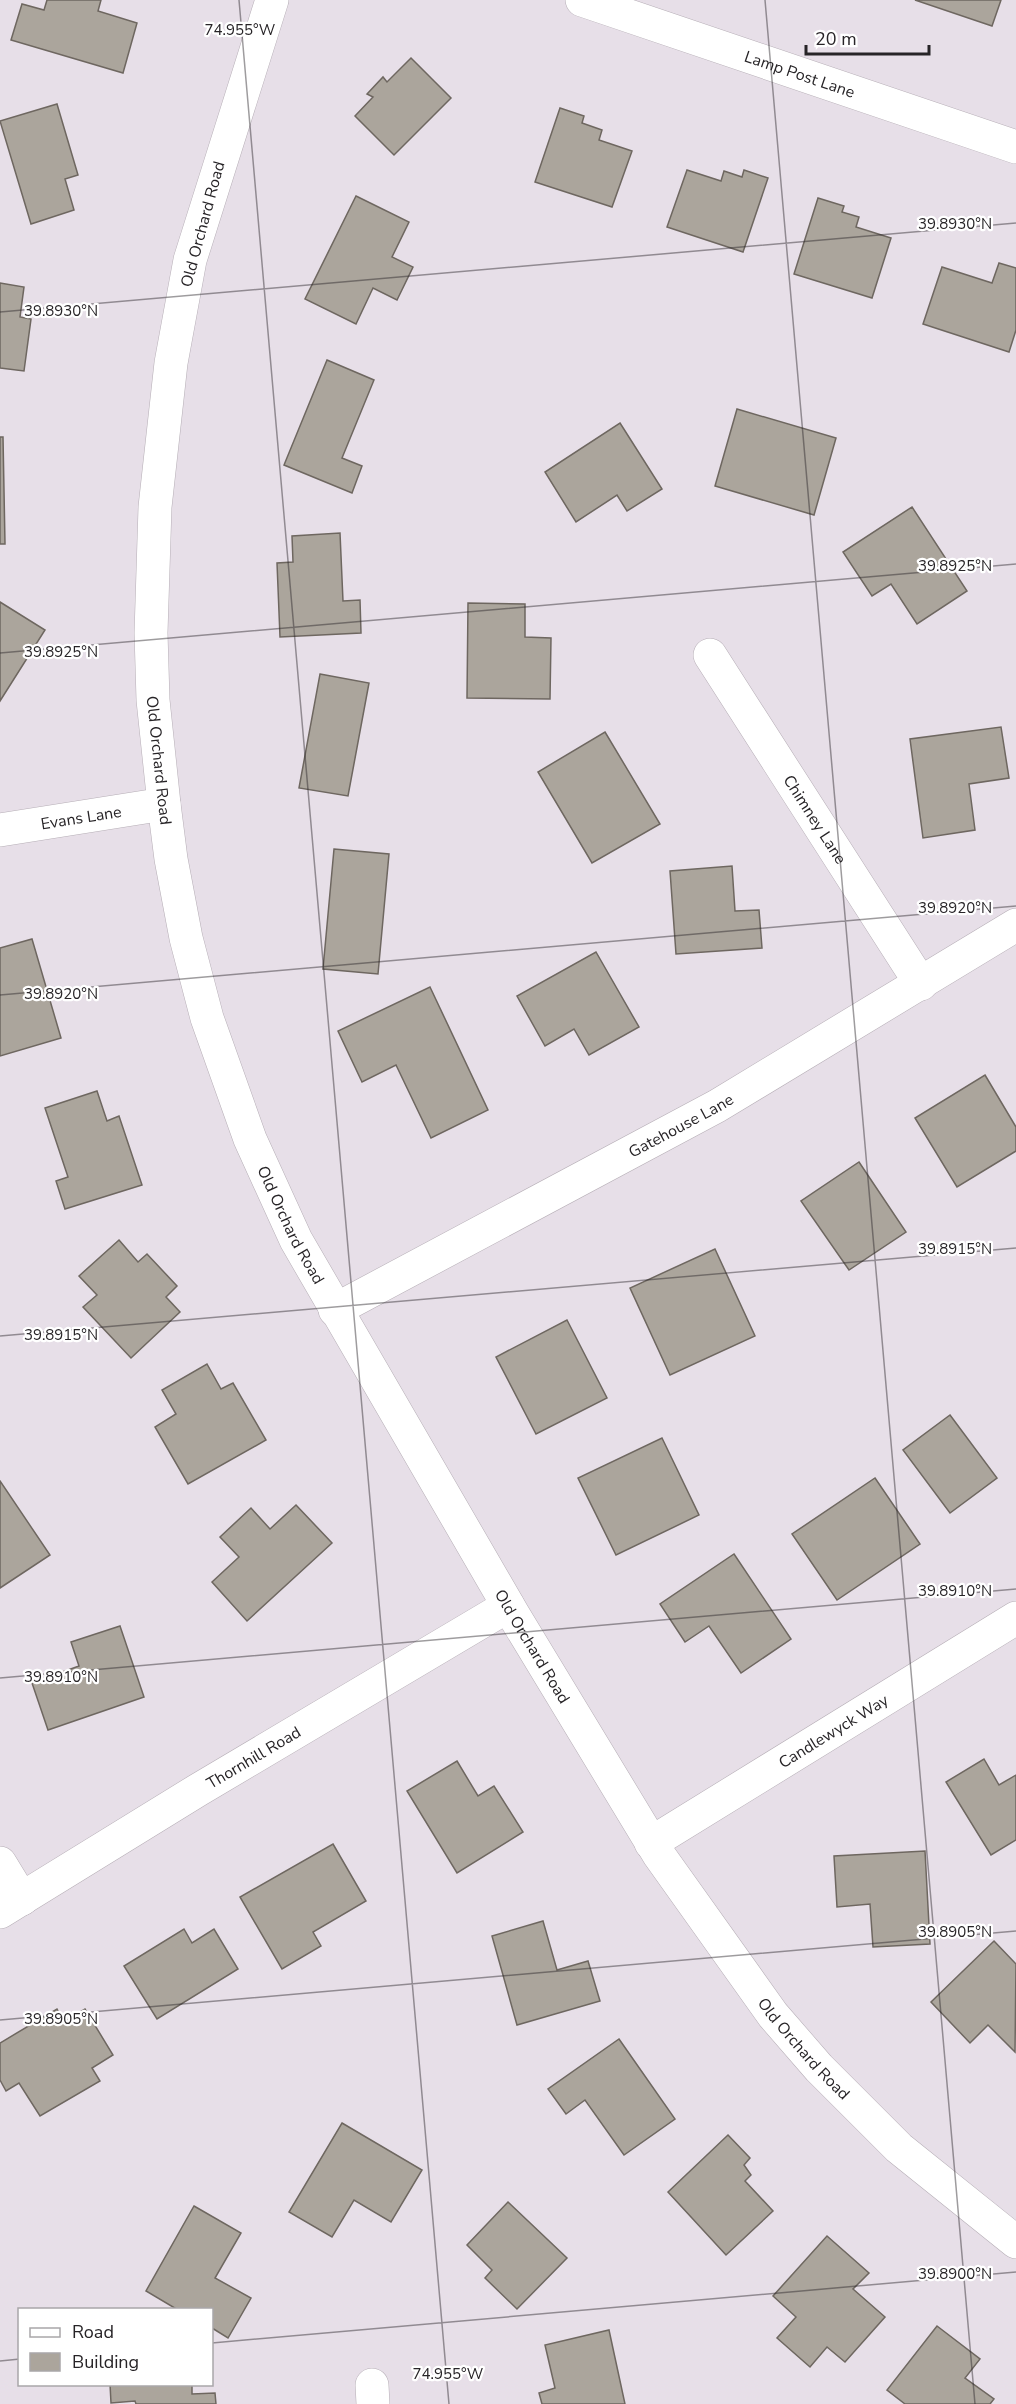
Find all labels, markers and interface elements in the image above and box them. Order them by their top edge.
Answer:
scale bar [806,18,929,56]
text: 74.955°W [205,20,276,40]
text: 20 m [815,27,857,51]
street label: Lamp Post Lane [741,46,858,104]
street label: Old Orchard Road [176,159,230,290]
text: 39.8930°N [918,214,992,234]
text: 39.8930°N [24,301,98,321]
text: 39.8925°N [918,556,992,576]
text: 39.8925°N [24,642,98,662]
street label: Old Orchard Road [141,695,177,826]
street label: Chimney Lane [778,771,851,869]
street label: Evans Lane [39,801,123,835]
text: 39.8920°N [918,898,992,918]
text: 39.8920°N [24,984,98,1004]
street label: Gatehouse Lane [625,1089,738,1163]
street label: Old Orchard Road [252,1162,329,1288]
text: 39.8915°N [918,1239,992,1259]
text: 39.8915°N [24,1325,98,1345]
text: 39.8910°N [918,1581,992,1601]
street label: Old Orchard Road [489,1586,575,1708]
text: 39.8910°N [24,1667,98,1687]
street label: Candlewyck Way [775,1689,893,1774]
street label: Thornhill Road [203,1721,305,1795]
text: 39.8905°N [918,1922,992,1942]
street label: Old Orchard Road [752,1993,854,2105]
text: 39.8905°N [24,2009,98,2029]
text: 39.8900°N [918,2264,992,2284]
legend [18,2308,213,2386]
text: Road [72,2320,114,2344]
text: Building [72,2350,139,2374]
text: 74.955°W [413,2364,484,2384]

